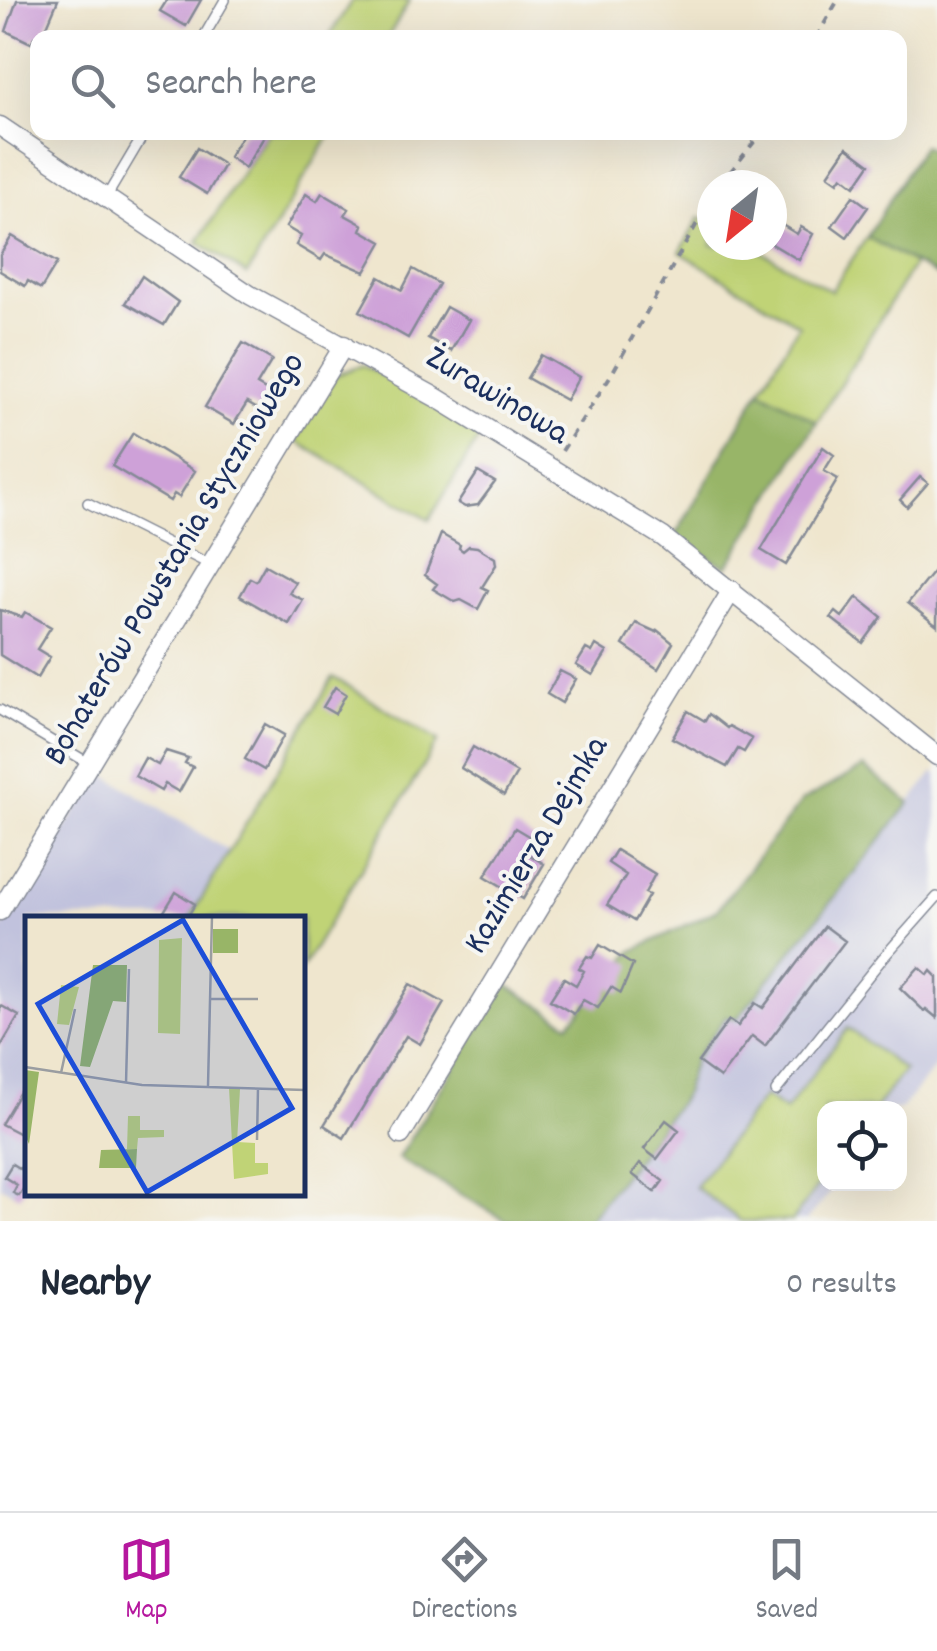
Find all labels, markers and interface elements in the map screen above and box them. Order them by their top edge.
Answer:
search box [30,30,907,140]
icon: search [65,58,120,113]
text: Search here [145,58,317,113]
north arrow [697,170,787,260]
street label: Żurawinowa [415,334,578,460]
street label: Bohaterów Powstania Styczniowego [33,344,319,776]
street label: Kazimierza Dejmka [453,727,623,964]
inset map [25,916,305,1196]
map controls [817,1101,907,1191]
button: locate [817,1101,907,1191]
text: Nearby [40,1256,150,1316]
text: 0 results [786,1263,897,1309]
tab: Map [119,1532,174,1632]
tab: Directions [412,1532,518,1632]
tab: Saved [756,1532,818,1632]

